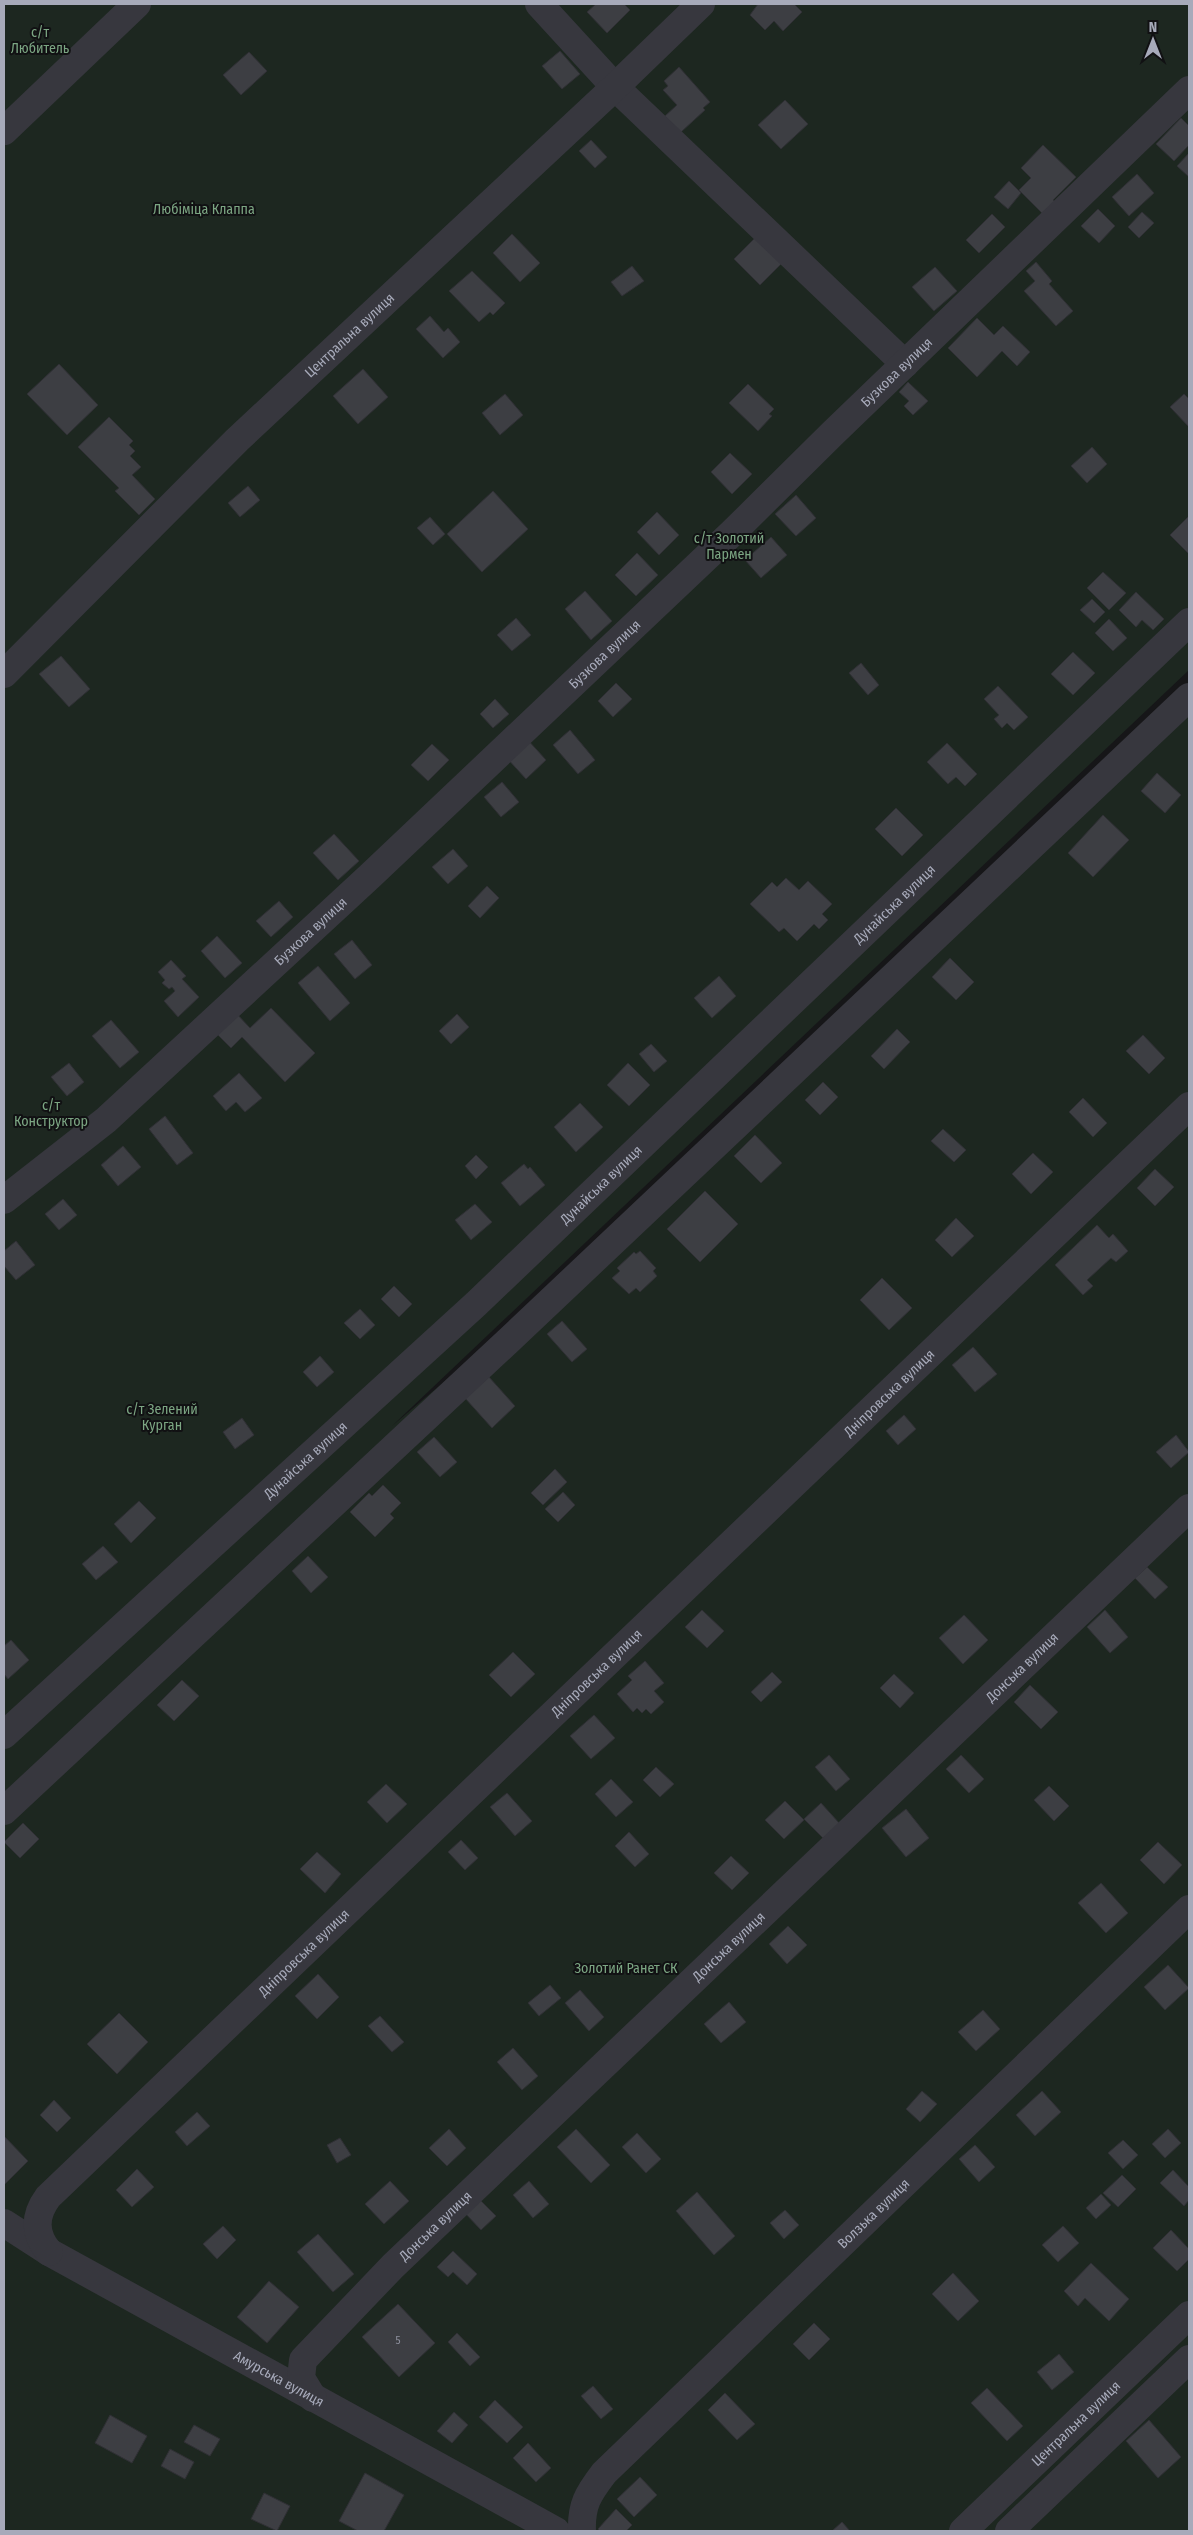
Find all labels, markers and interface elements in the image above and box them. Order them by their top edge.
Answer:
north arrow [1128,15,1178,65]
text: N [1149,19,1157,36]
park label: с/т Любитель [11,24,70,57]
park label: Любіміца Клаппа [153,201,255,218]
street label: Центральна вулиця [301,289,398,381]
street label: Бузкова вулиця [857,334,936,410]
park label: с/т Золотий Пармен [694,530,764,563]
street label: Бузкова вулиця [565,616,644,692]
street label: Дунайська вулиця [849,861,939,948]
street label: Бузкова вулиця [271,893,350,969]
park label: с/т Конструктор [14,1097,88,1130]
street label: Дунайська вулиця [556,1141,645,1228]
street label: Дніпровська вулиця [840,1345,938,1441]
park label: с/т Зелений Курган [126,1401,198,1434]
street label: Дунайська вулиця [259,1418,350,1503]
street label: Дніпровська вулиця [547,1625,645,1721]
street label: Донська вулиця [981,1629,1062,1706]
street label: Дніпровська вулиця [254,1905,353,2000]
street label: Донська вулиця [688,1908,768,1986]
park label: Золотий Ранет СК [574,1960,678,1977]
street label: Волзька вулиця [834,2175,913,2252]
street label: Донська вулиця [395,2187,475,2265]
house number: 5 [395,2334,401,2347]
street label: Амурська вулиця [231,2347,327,2410]
street label: Центральна вулиця [1028,2377,1124,2469]

